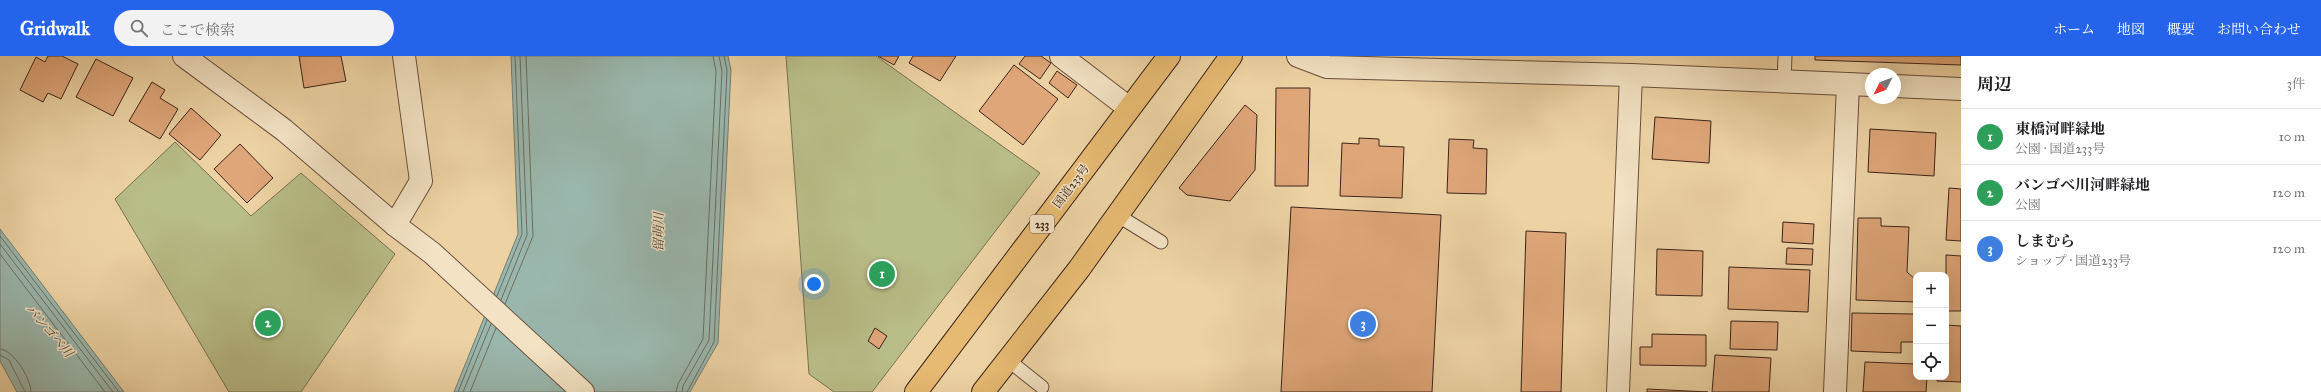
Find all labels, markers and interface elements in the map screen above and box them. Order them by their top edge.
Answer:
search box [114,10,394,46]
text: Gridwalk [20,17,90,40]
icon: search [128,17,150,39]
text: ここで検索 [160,21,235,39]
text: ホーム [2053,21,2095,38]
text: 地図 [2117,21,2145,38]
text: 概要 [2167,21,2195,38]
text: お問い合わせ [2217,21,2301,38]
north arrow [1865,68,1901,104]
text: 周辺 [1977,74,2011,95]
text: 3件 [2287,76,2305,92]
text: 東橋河畔緑地 [2015,120,2105,138]
text: 1 [1987,129,1993,145]
text: 10 m [2279,129,2305,145]
text: 公園 · 国道233号 [2015,141,2105,157]
street label: 国道233号 [1050,161,1092,211]
text: バンゴベ川河畔緑地 [2015,176,2150,194]
text: 2 [1987,185,1993,201]
text: 120 m [2272,185,2305,201]
text: 公園 [2015,197,2041,213]
water label: 留萌川 [651,210,667,252]
road number: 233 [1030,215,1054,233]
text: しまむら [2015,232,2075,250]
text: 3 [1987,241,1993,257]
text: 120 m [2272,241,2305,257]
text: ショップ · 国道233号 [2015,253,2131,269]
pin: 1 [869,259,895,289]
map controls [1913,272,1949,380]
button: + [1913,272,1949,308]
your location [804,274,824,294]
water label: バンゴベ川 [22,301,78,362]
pin: 2 [255,308,281,338]
button: − [1913,308,1949,344]
pin: 3 [1350,309,1376,339]
button: locate [1913,344,1949,380]

